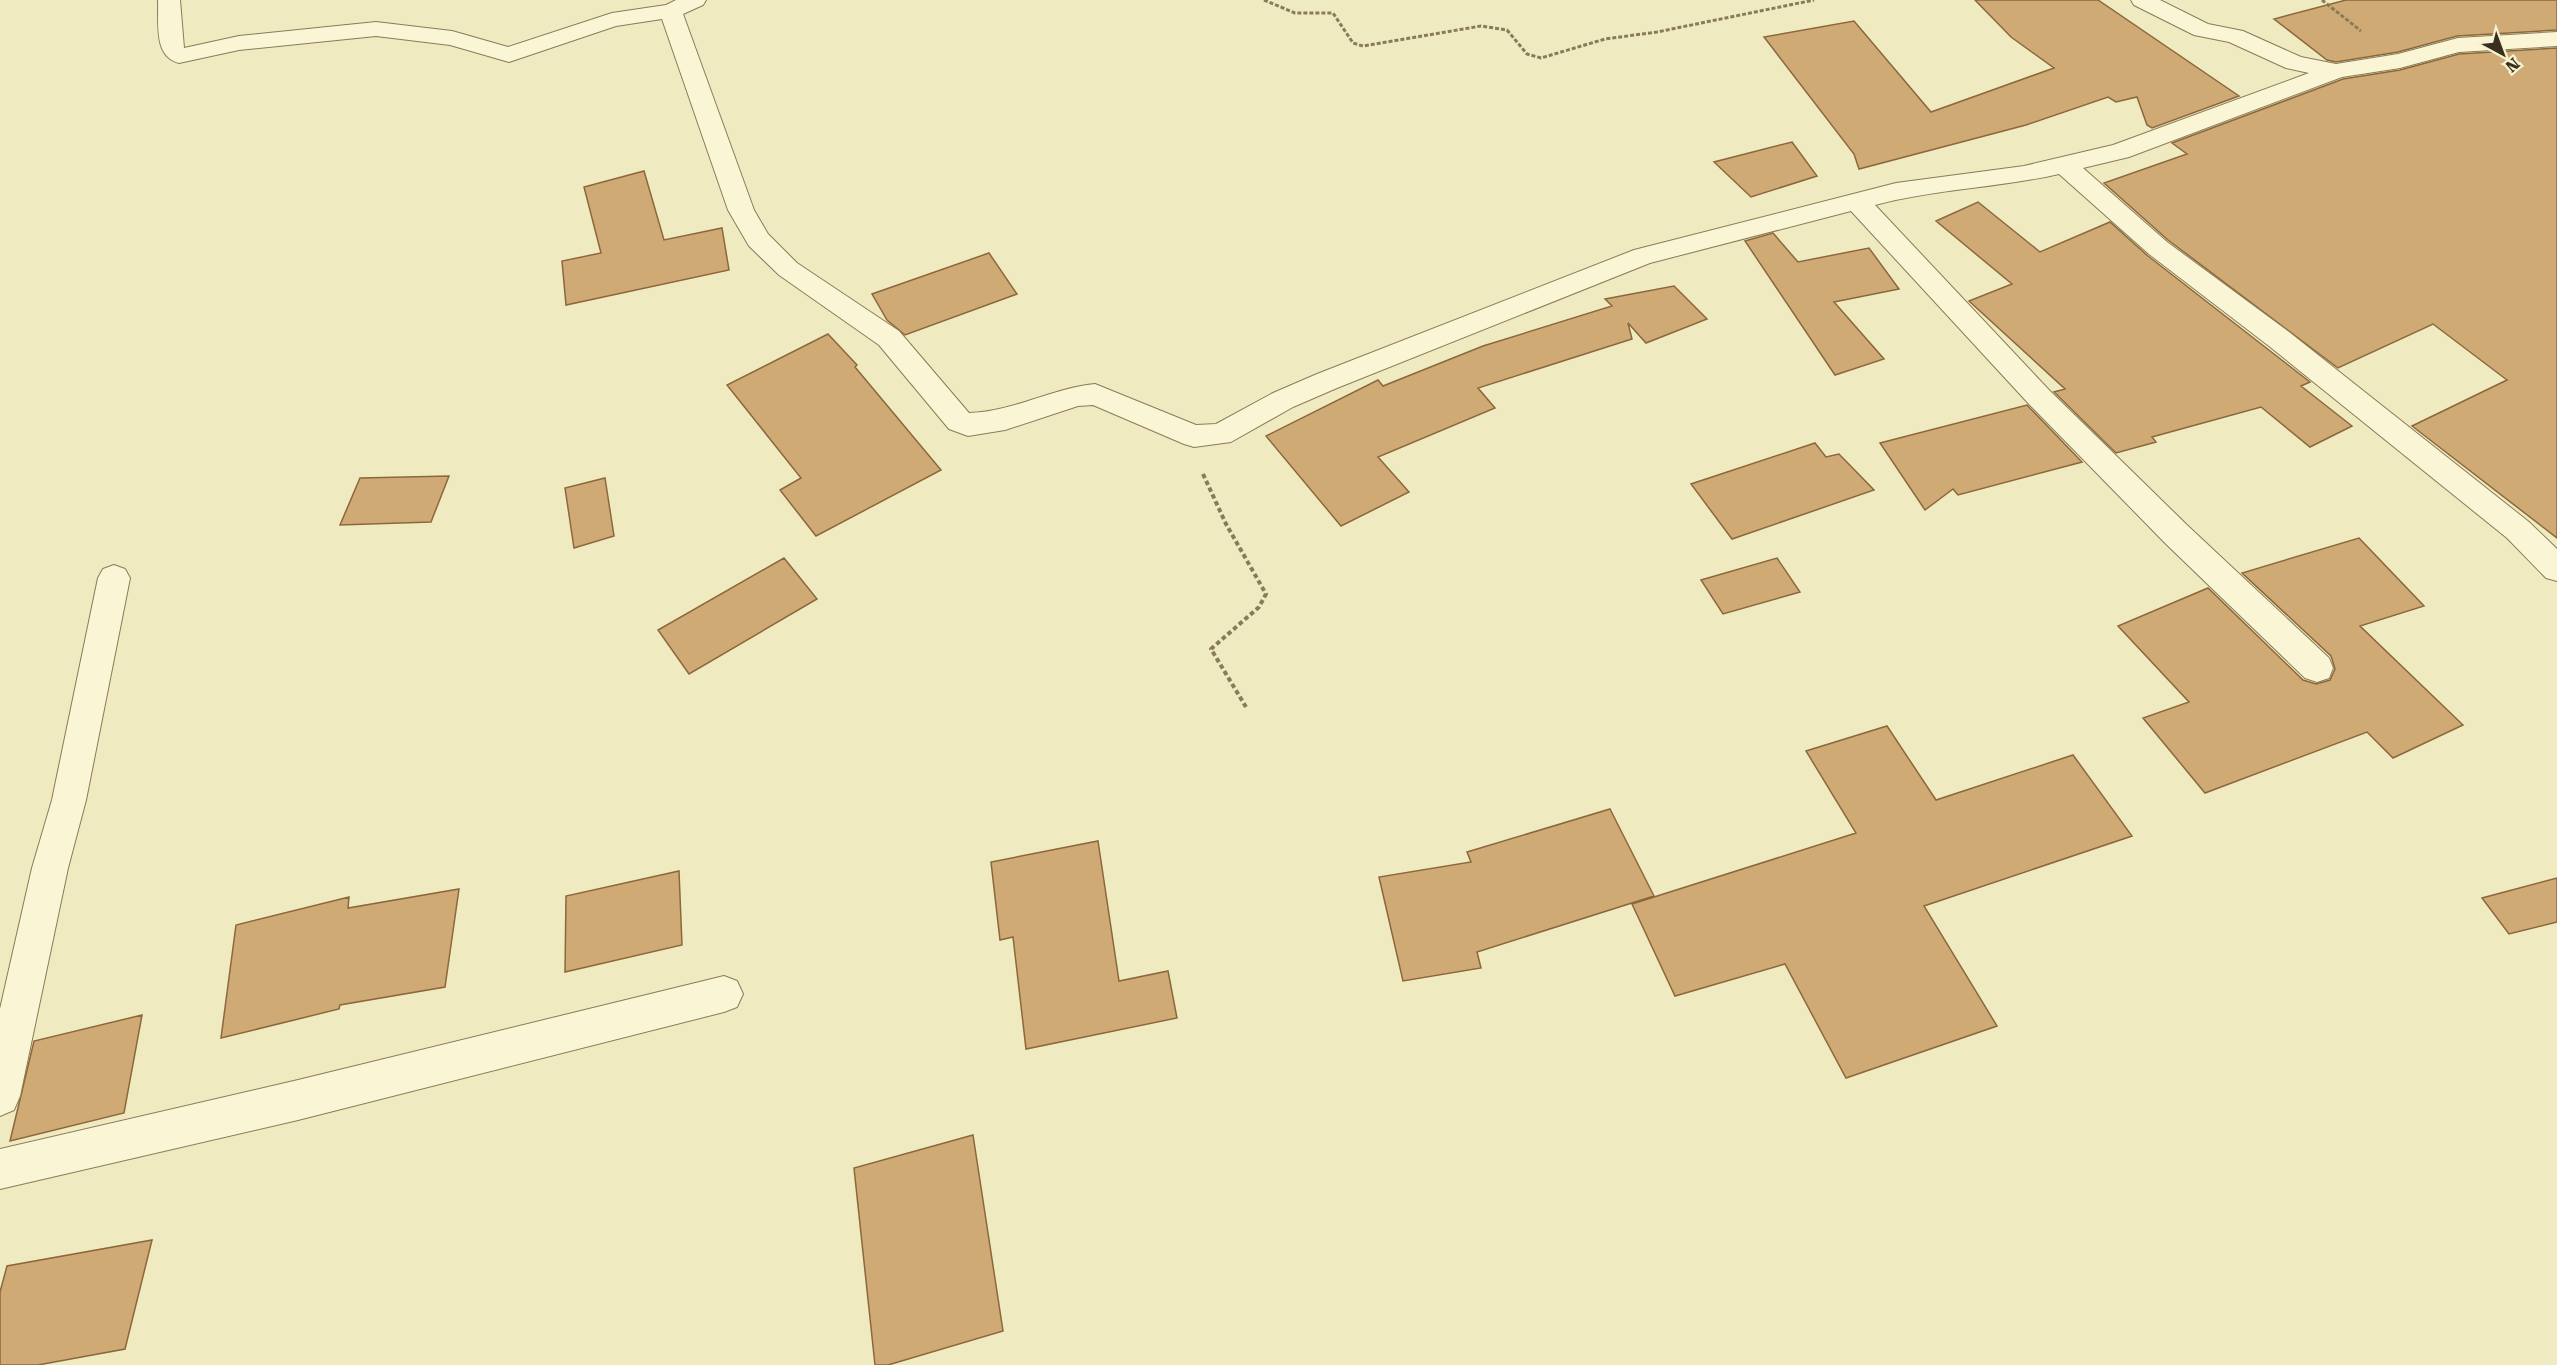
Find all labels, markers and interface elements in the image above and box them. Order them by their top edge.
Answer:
north arrow [2473,24,2533,84]
text: N [2502,54,2523,76]

